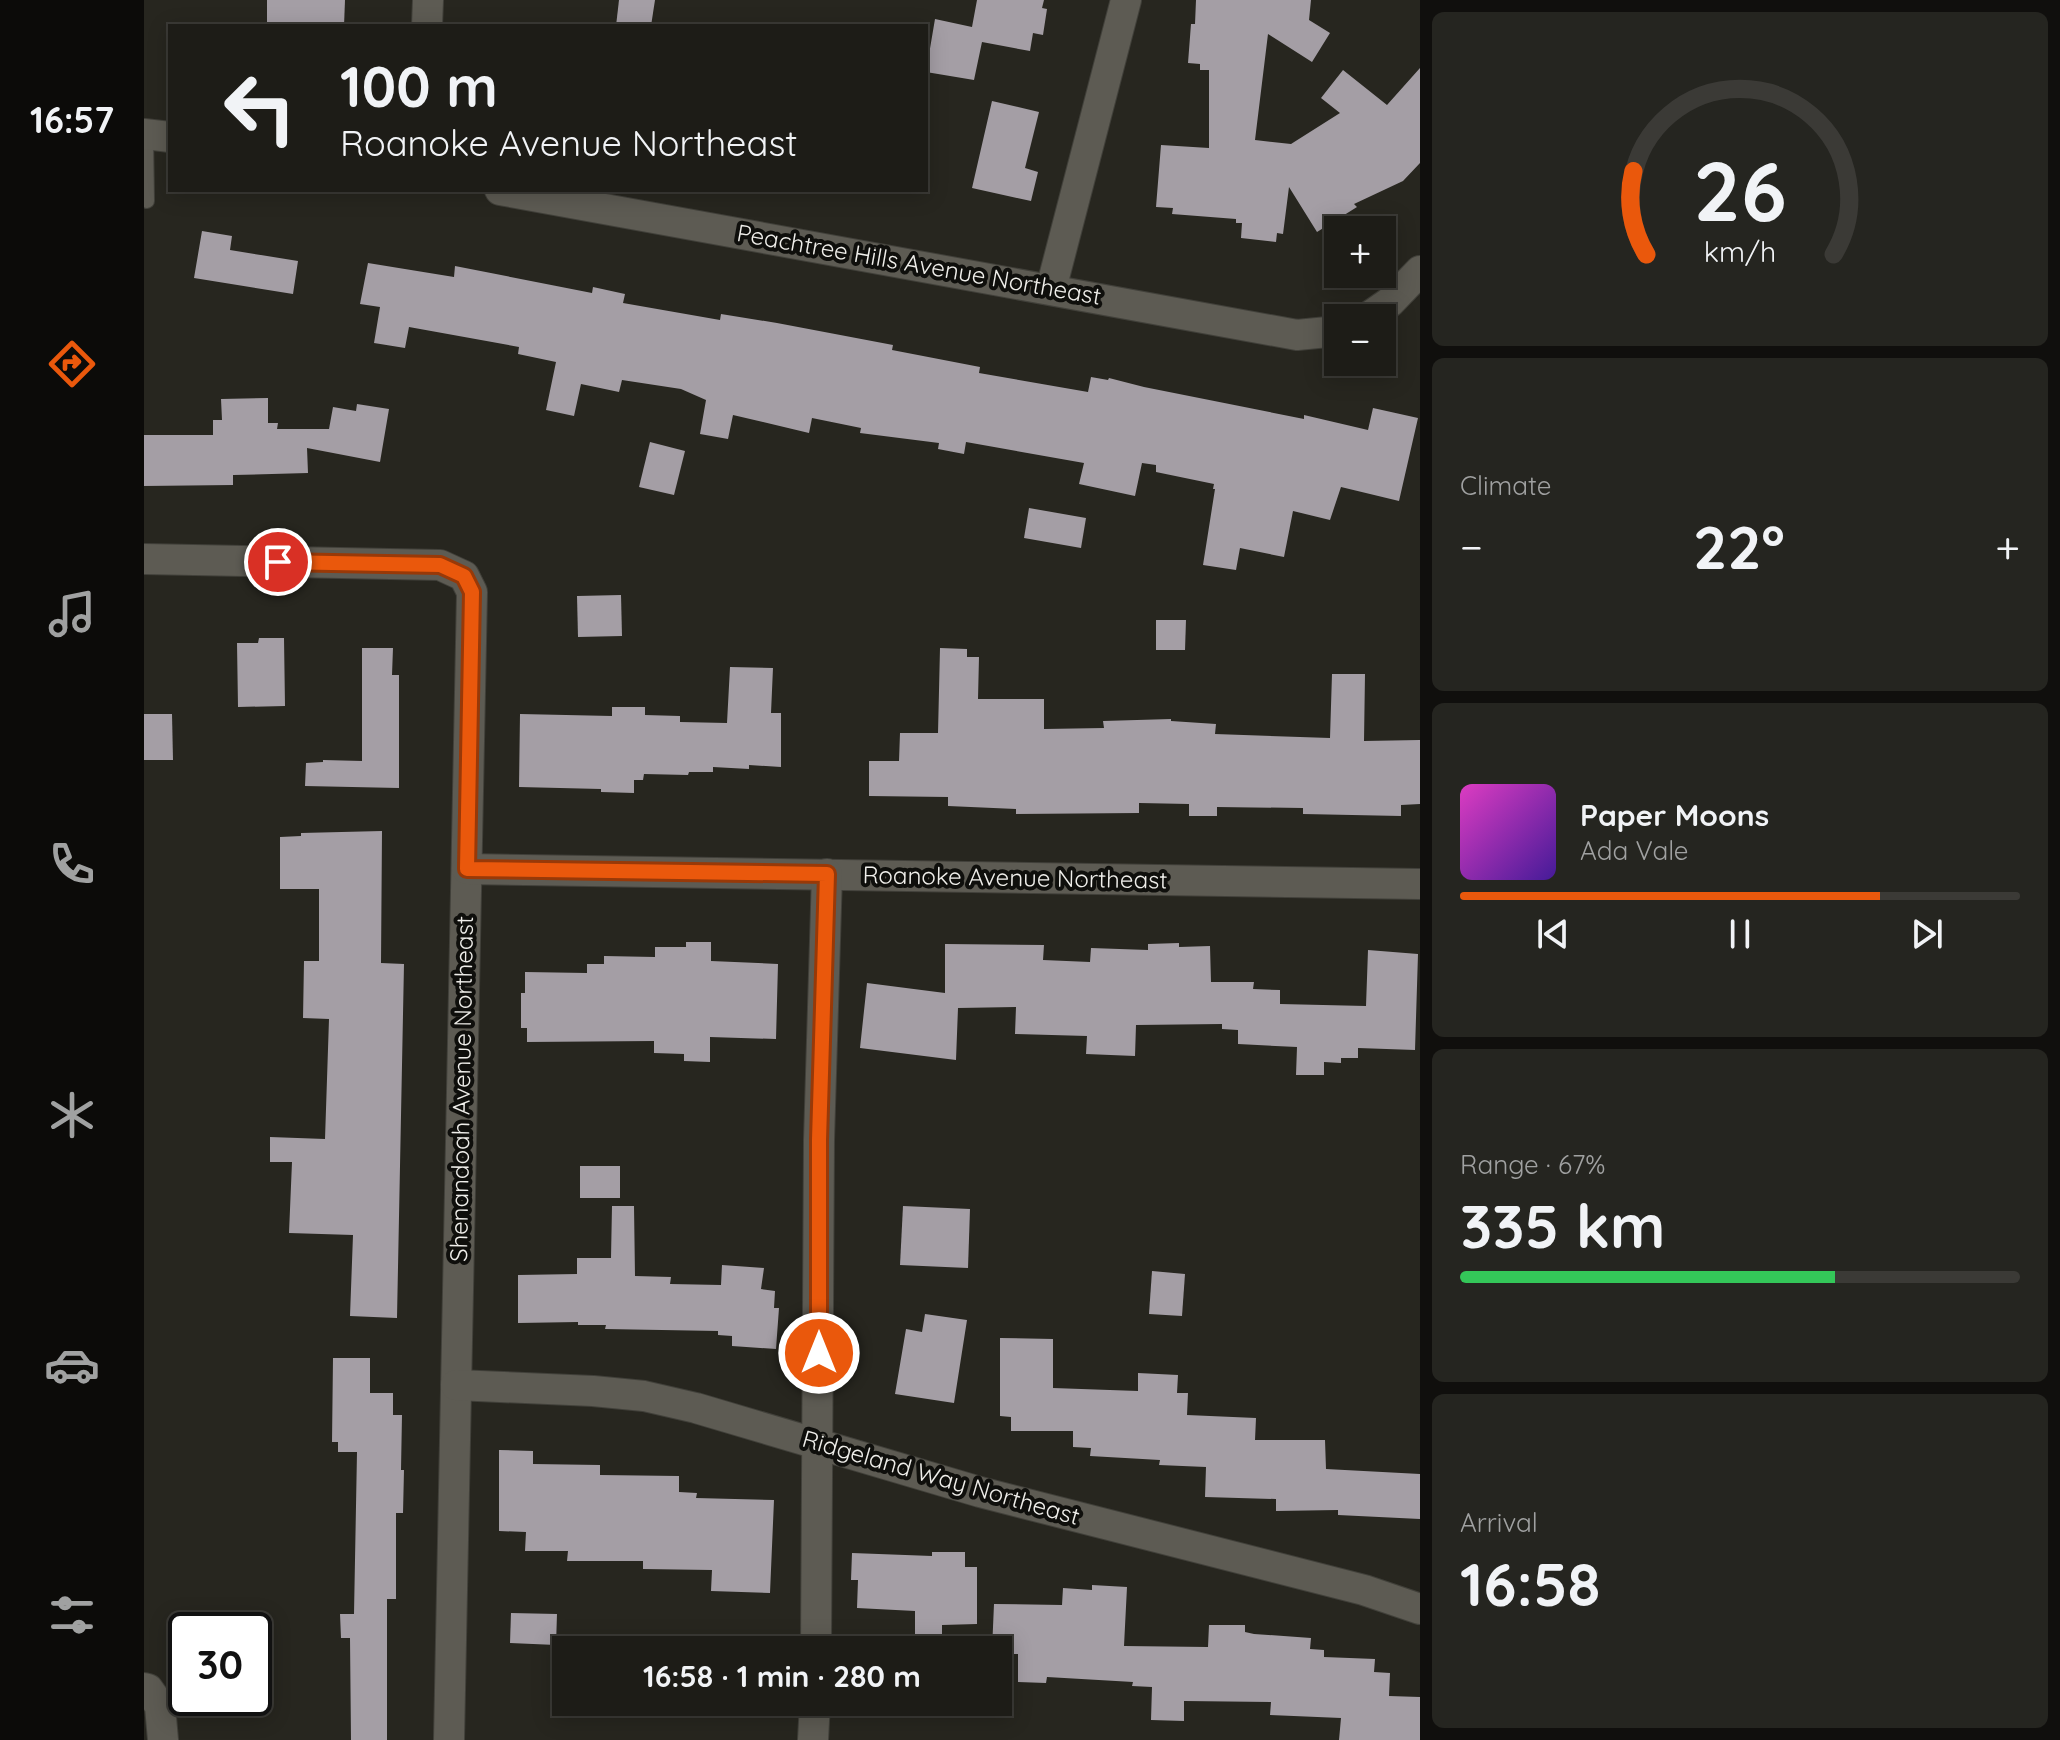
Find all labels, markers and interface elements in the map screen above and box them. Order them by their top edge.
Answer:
text: 100 m [340,51,498,121]
icon: left [208,56,312,160]
text: 16:57 [30,97,114,142]
text: Roanoke Avenue Northeast [340,120,798,165]
text: 26 [1693,137,1787,241]
map controls [1324,216,1396,376]
button: + [1324,216,1396,288]
street label: Peachtree Hills Avenue Northeast [735,217,1104,311]
text: km/h [1704,233,1776,269]
button: − [1324,304,1396,376]
icon: directions [44,336,100,392]
text: Climate [1460,469,1551,502]
text: 22° [1693,509,1785,584]
text: − [1460,519,1483,574]
text: + [1995,519,2020,574]
pin [244,528,312,596]
icon: arrive [256,540,300,584]
icon: music [44,586,100,642]
text: Paper Moons [1580,796,1769,834]
text: Ada Vale [1580,834,1689,867]
icon: phone [44,836,100,892]
street label: Roanoke Avenue Northeast [862,859,1168,895]
icon: previous [1531,912,1575,956]
icon: pause [1718,912,1762,956]
icon: next [1905,912,1949,956]
street label: Shenandoah Avenue Northeast [443,916,479,1262]
icon: climate [44,1087,100,1143]
text: Range · 67% [1460,1148,1605,1181]
text: 335 km [1460,1188,1665,1263]
position arrow [777,1311,861,1395]
icon: car [44,1337,100,1393]
street label: Ridgeland Way Northeast [799,1423,1083,1531]
text: Arrival [1460,1506,1538,1539]
text: 16:58 [1460,1546,1600,1621]
icon: filters [44,1587,100,1643]
speed limit sign: 30 [168,1612,272,1716]
text: 16:58 · 1 min · 280 m [643,1657,921,1695]

